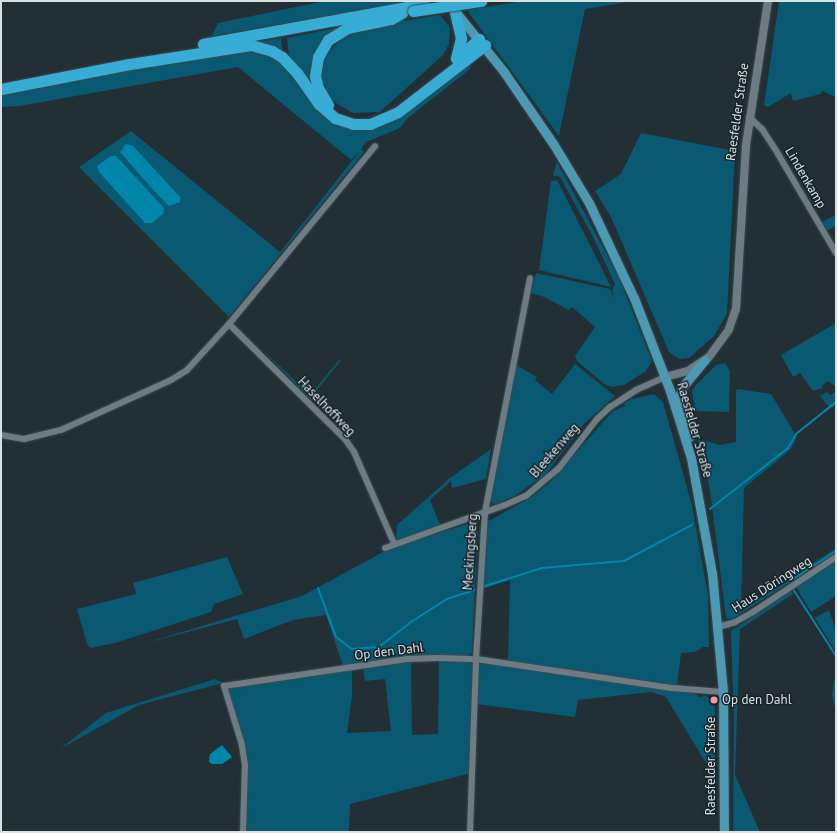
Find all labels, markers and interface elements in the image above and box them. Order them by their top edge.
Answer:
street label: Raesfelder Straße [723,62,753,162]
street label: Lindenkamp [781,145,829,211]
street label: Haselhoffweg [294,374,358,440]
street label: Raesfelder Straße [673,381,715,479]
street label: Bleekenweg [527,421,583,481]
street label: Meckingsberg [461,513,481,591]
street label: Haus Döringweg [729,554,815,616]
street label: Op den Dahl [354,640,424,664]
place label: Op den Dahl [722,692,791,708]
marker: Op den Dahl [709,695,719,705]
street label: Raesfelder Straße [703,717,719,815]

